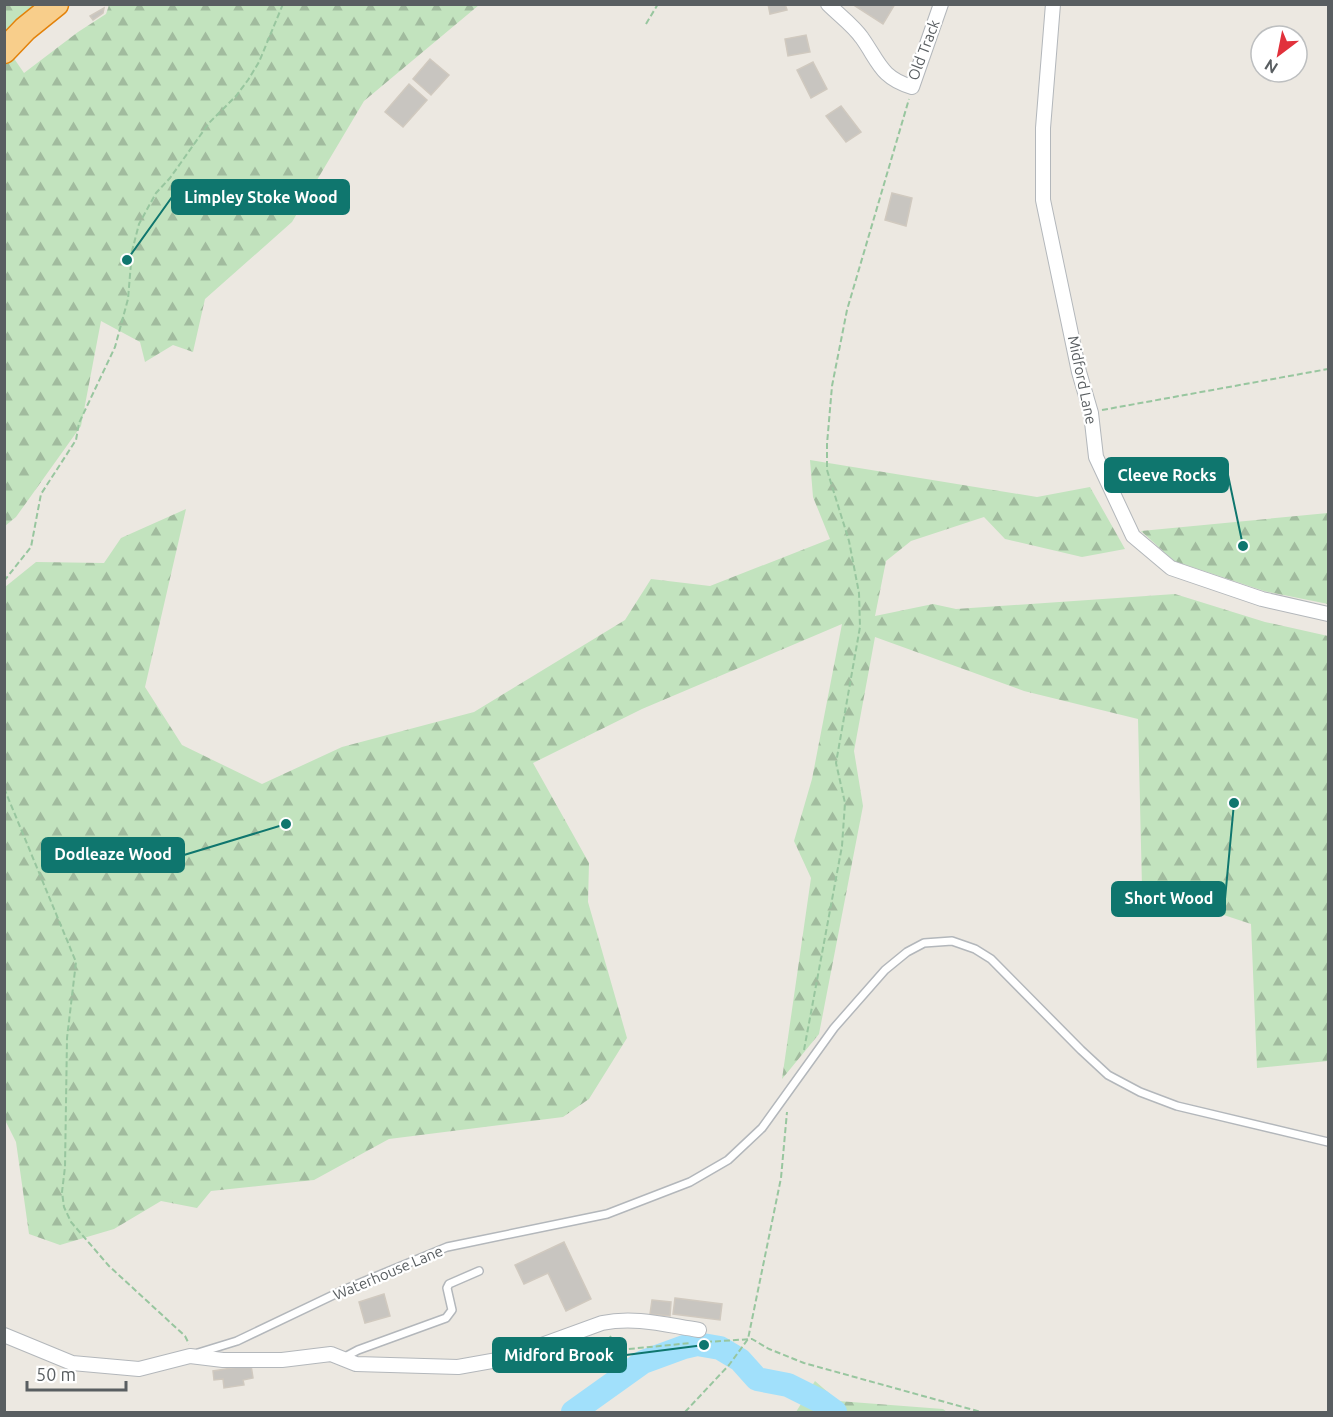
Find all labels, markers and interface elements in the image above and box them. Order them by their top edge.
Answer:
street label: Old Track [904,17,943,83]
north arrow [1249,24,1309,84]
text: N [1261,56,1281,78]
callout: Limpley Stoke Wood [172,180,349,214]
text: Limpley Stoke Wood [184,188,338,206]
street label: Midford Lane [1065,334,1100,426]
callout: Cleeve Rocks [1105,458,1228,492]
text: Cleeve Rocks [1117,466,1217,484]
callout: Dodleaze Wood [42,838,184,872]
text: Dodleaze Wood [54,845,172,863]
callout: Short Wood [1112,882,1225,916]
text: Short Wood [1125,889,1213,907]
street label: Waterhouse Lane [330,1242,445,1303]
callout: Midford Brook [493,1338,626,1372]
text: Midford Brook [504,1346,614,1364]
scale bar [27,1354,126,1392]
text: 50 m [36,1364,76,1384]

